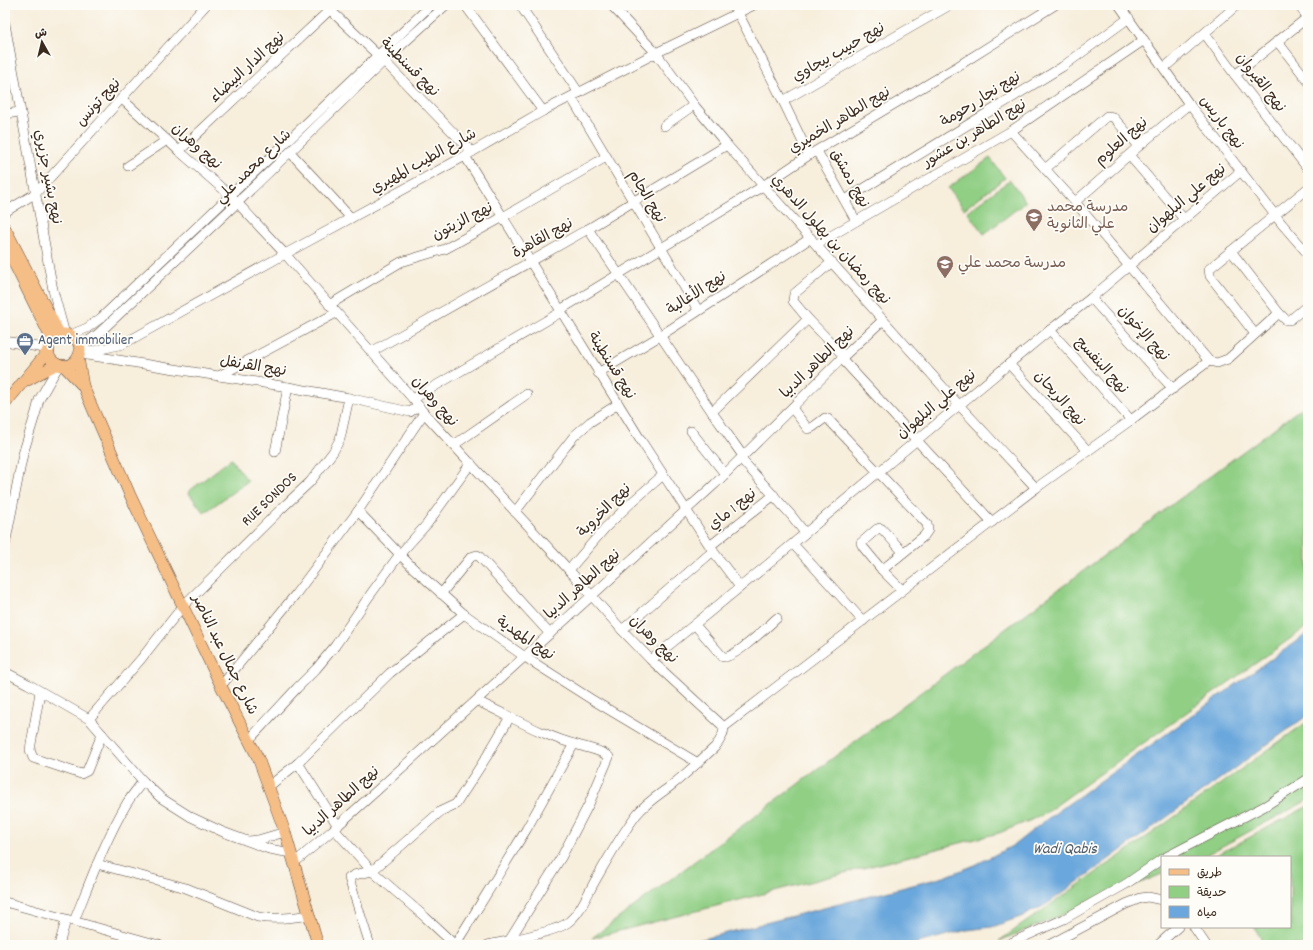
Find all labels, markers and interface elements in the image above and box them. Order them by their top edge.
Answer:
street label: نهج حبيب بيجاوي [789,18,889,88]
north arrow [22,22,62,62]
text: ش [34,25,48,43]
street label: نهج الدار البيضاء [205,27,291,109]
street label: نهج قسنطينة [374,33,444,103]
street label: نهج القيروان [1230,48,1290,118]
street label: نهج نجار رحومة [936,66,1026,134]
street label: نهج تونس [71,74,127,132]
street label: نهج الطاهر الخميري [785,82,895,160]
street label: نهج باريس [1193,91,1249,155]
street label: نهج الطاهر بن عشور [918,94,1031,174]
street label: نهج العلوم [1091,113,1153,171]
street label: نهج وهران [166,118,226,176]
street label: شارع الطيب المهيري [367,124,481,200]
street label: شارع محمد علي [211,125,297,209]
street label: نهج بشير جزيري [27,128,67,226]
street label: نهج دمشق [824,145,874,213]
street label: نهج علي البلهوان [1142,159,1232,239]
street label: نهج الجام [622,166,670,228]
street label: نهج رمضان بن بهلول الدهري [765,170,895,310]
street label: نهج الزيتون [429,197,497,247]
place label: مدرسة محمد علي الثانوية [1047,197,1128,236]
school or university icon: مدرسة محمد علي الثانوية [1024,207,1044,232]
street label: نهج القاهرة [508,213,578,265]
place label: مدرسة محمد علي [958,253,1066,275]
school or university icon: مدرسة محمد علي [935,254,955,279]
street label: نهج الأغالبة [662,266,731,322]
street label: نهج الإخوان [1112,301,1174,367]
street label: نهج الطاهر الدبيا [776,322,860,404]
street label: نهج قسنطينة [582,328,640,404]
place label: Agent immobilier [38,330,133,352]
office icon: Agent immobilier [15,331,35,356]
street label: نهج البنفسج [1069,332,1133,400]
street label: نهج القرنفل [218,351,288,383]
street label: نهج علي البلهوان [892,365,982,445]
street label: نهج الريحان [1028,366,1090,432]
street label: نهج وهران [406,372,462,432]
street label: RUE SONDOS [237,468,303,532]
street label: نهج الخروبة [573,479,637,543]
street label: نهج 1 ماي [704,484,762,536]
street label: نهج الطاهر الدبيا [540,545,626,625]
street label: شارع جمال عبد الناصر [185,590,263,719]
street label: نهج المهدية [491,611,559,667]
street label: نهج وهران [624,611,682,669]
street label: نهج الطاهر الدبيا [299,762,385,842]
water label: Wadi Qabis [1033,838,1098,861]
legend [1161,856,1291,928]
text: طريق [1197,865,1222,882]
text: حديقة [1197,885,1226,902]
text: مياه [1197,905,1217,922]

